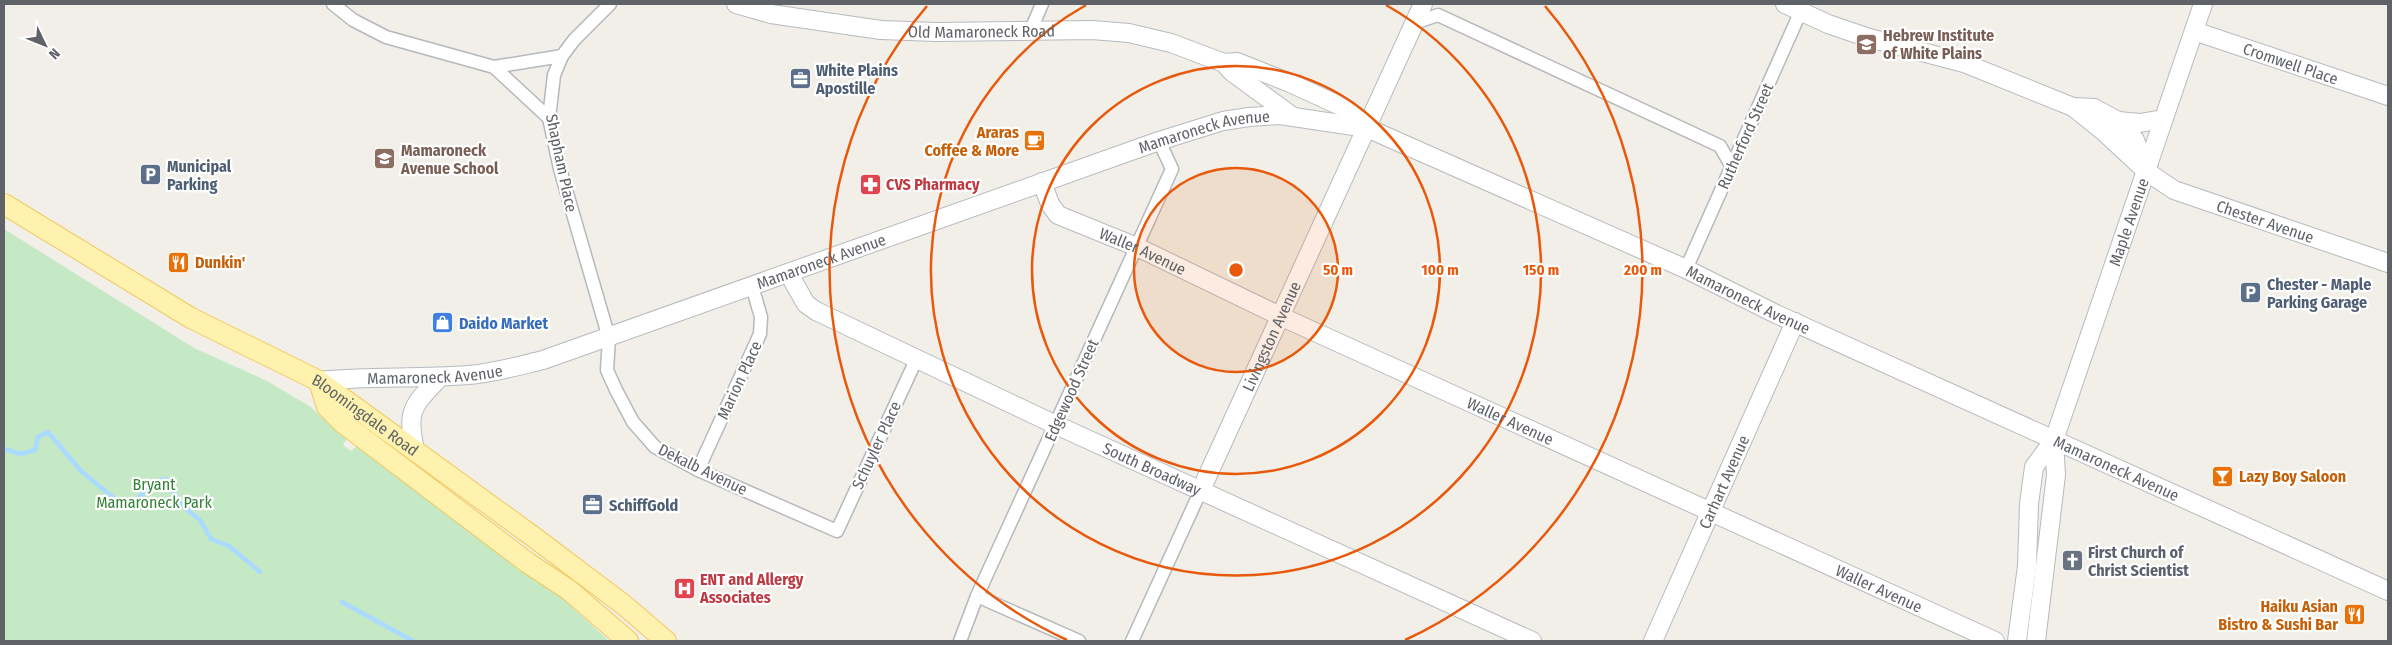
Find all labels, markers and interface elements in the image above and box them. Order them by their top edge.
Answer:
north arrow [20,20,70,70]
street label: Old Mamaroneck Road [907,21,1055,42]
place label: Hebrew Institute of White Plains [1883,26,1994,63]
school or university icon: Hebrew Institute of White Plains [1855,32,1879,56]
street label: Cromwell Place [2241,39,2341,89]
text: N [45,45,63,62]
place label: White Plains Apostille [815,61,898,98]
office icon: White Plains Apostille [788,67,812,91]
street label: Rutherford Street [1714,79,1778,192]
street label: Mamaroneck Avenue [1136,107,1271,158]
street label: Shapham Place [542,112,581,214]
place label: Araras Coffee & More [924,123,1019,160]
cafe icon: Araras Coffee & More [1023,129,1047,153]
place label: Mamaroneck Avenue School [400,141,499,178]
school or university icon: Mamaroneck Avenue School [373,147,397,171]
place label: Municipal Parking [167,157,232,194]
parking icon: Municipal Parking [139,163,163,187]
pharmacy icon: CVS Pharmacy [858,172,882,196]
place label: CVS Pharmacy [886,175,980,194]
street label: Maple Avenue [2105,176,2153,269]
street label: Chester Avenue [2214,196,2316,247]
street label: Waller Avenue [1096,224,1189,279]
street label: Mamaroneck Avenue [754,230,888,293]
restaurant icon: Dunkin' [167,250,191,274]
place label: Dunkin' [195,253,245,272]
centre of rings [1227,261,1245,279]
text: 50 m [1323,261,1353,279]
text: 100 m [1421,261,1459,279]
text: 150 m [1523,261,1559,279]
text: 200 m [1623,261,1662,279]
street label: Mamaroneck Avenue [1683,262,1813,338]
place label: Chester - Maple Parking Garage [2267,275,2371,312]
street label: Livingston Avenue [1238,278,1305,394]
parking icon: Chester - Maple Parking Garage [2239,281,2263,305]
shop icon: Daido Market [431,311,455,335]
place label: Daido Market [459,314,548,333]
street label: Edgewood Street [1040,335,1103,444]
street label: Marion Place [713,338,766,422]
street label: Mamaroneck Avenue [367,361,504,388]
street label: Bloomingdale Road [309,370,422,460]
street label: Waller Avenue [1464,393,1556,449]
street label: Schuyler Place [848,398,905,492]
street label: Carhart Avenue [1695,432,1753,532]
street label: Mamaroneck Avenue [2051,432,2182,505]
street label: South Broadway [1100,439,1205,500]
street label: Dekalb Avenue [655,440,750,499]
bar icon: Lazy Boy Saloon [2211,464,2235,488]
place label: Lazy Boy Saloon [2239,467,2346,486]
park label: Bryant Mamaroneck Park [96,475,212,512]
office icon: SchiffGold [581,493,605,517]
place label: SchiffGold [609,496,678,515]
place label: First Church of Christ Scientist [2088,543,2189,580]
church icon: First Church of Christ Scientist [2060,549,2084,573]
street label: Waller Avenue [1833,561,1925,617]
place label: ENT and Allergy Associates [699,570,804,607]
hospital icon: ENT and Allergy Associates [672,576,696,600]
place label: Haiku Asian Bistro & Sushi Bar [2218,597,2338,634]
restaurant icon: Haiku Asian Bistro & Sushi Bar [2342,603,2366,627]

